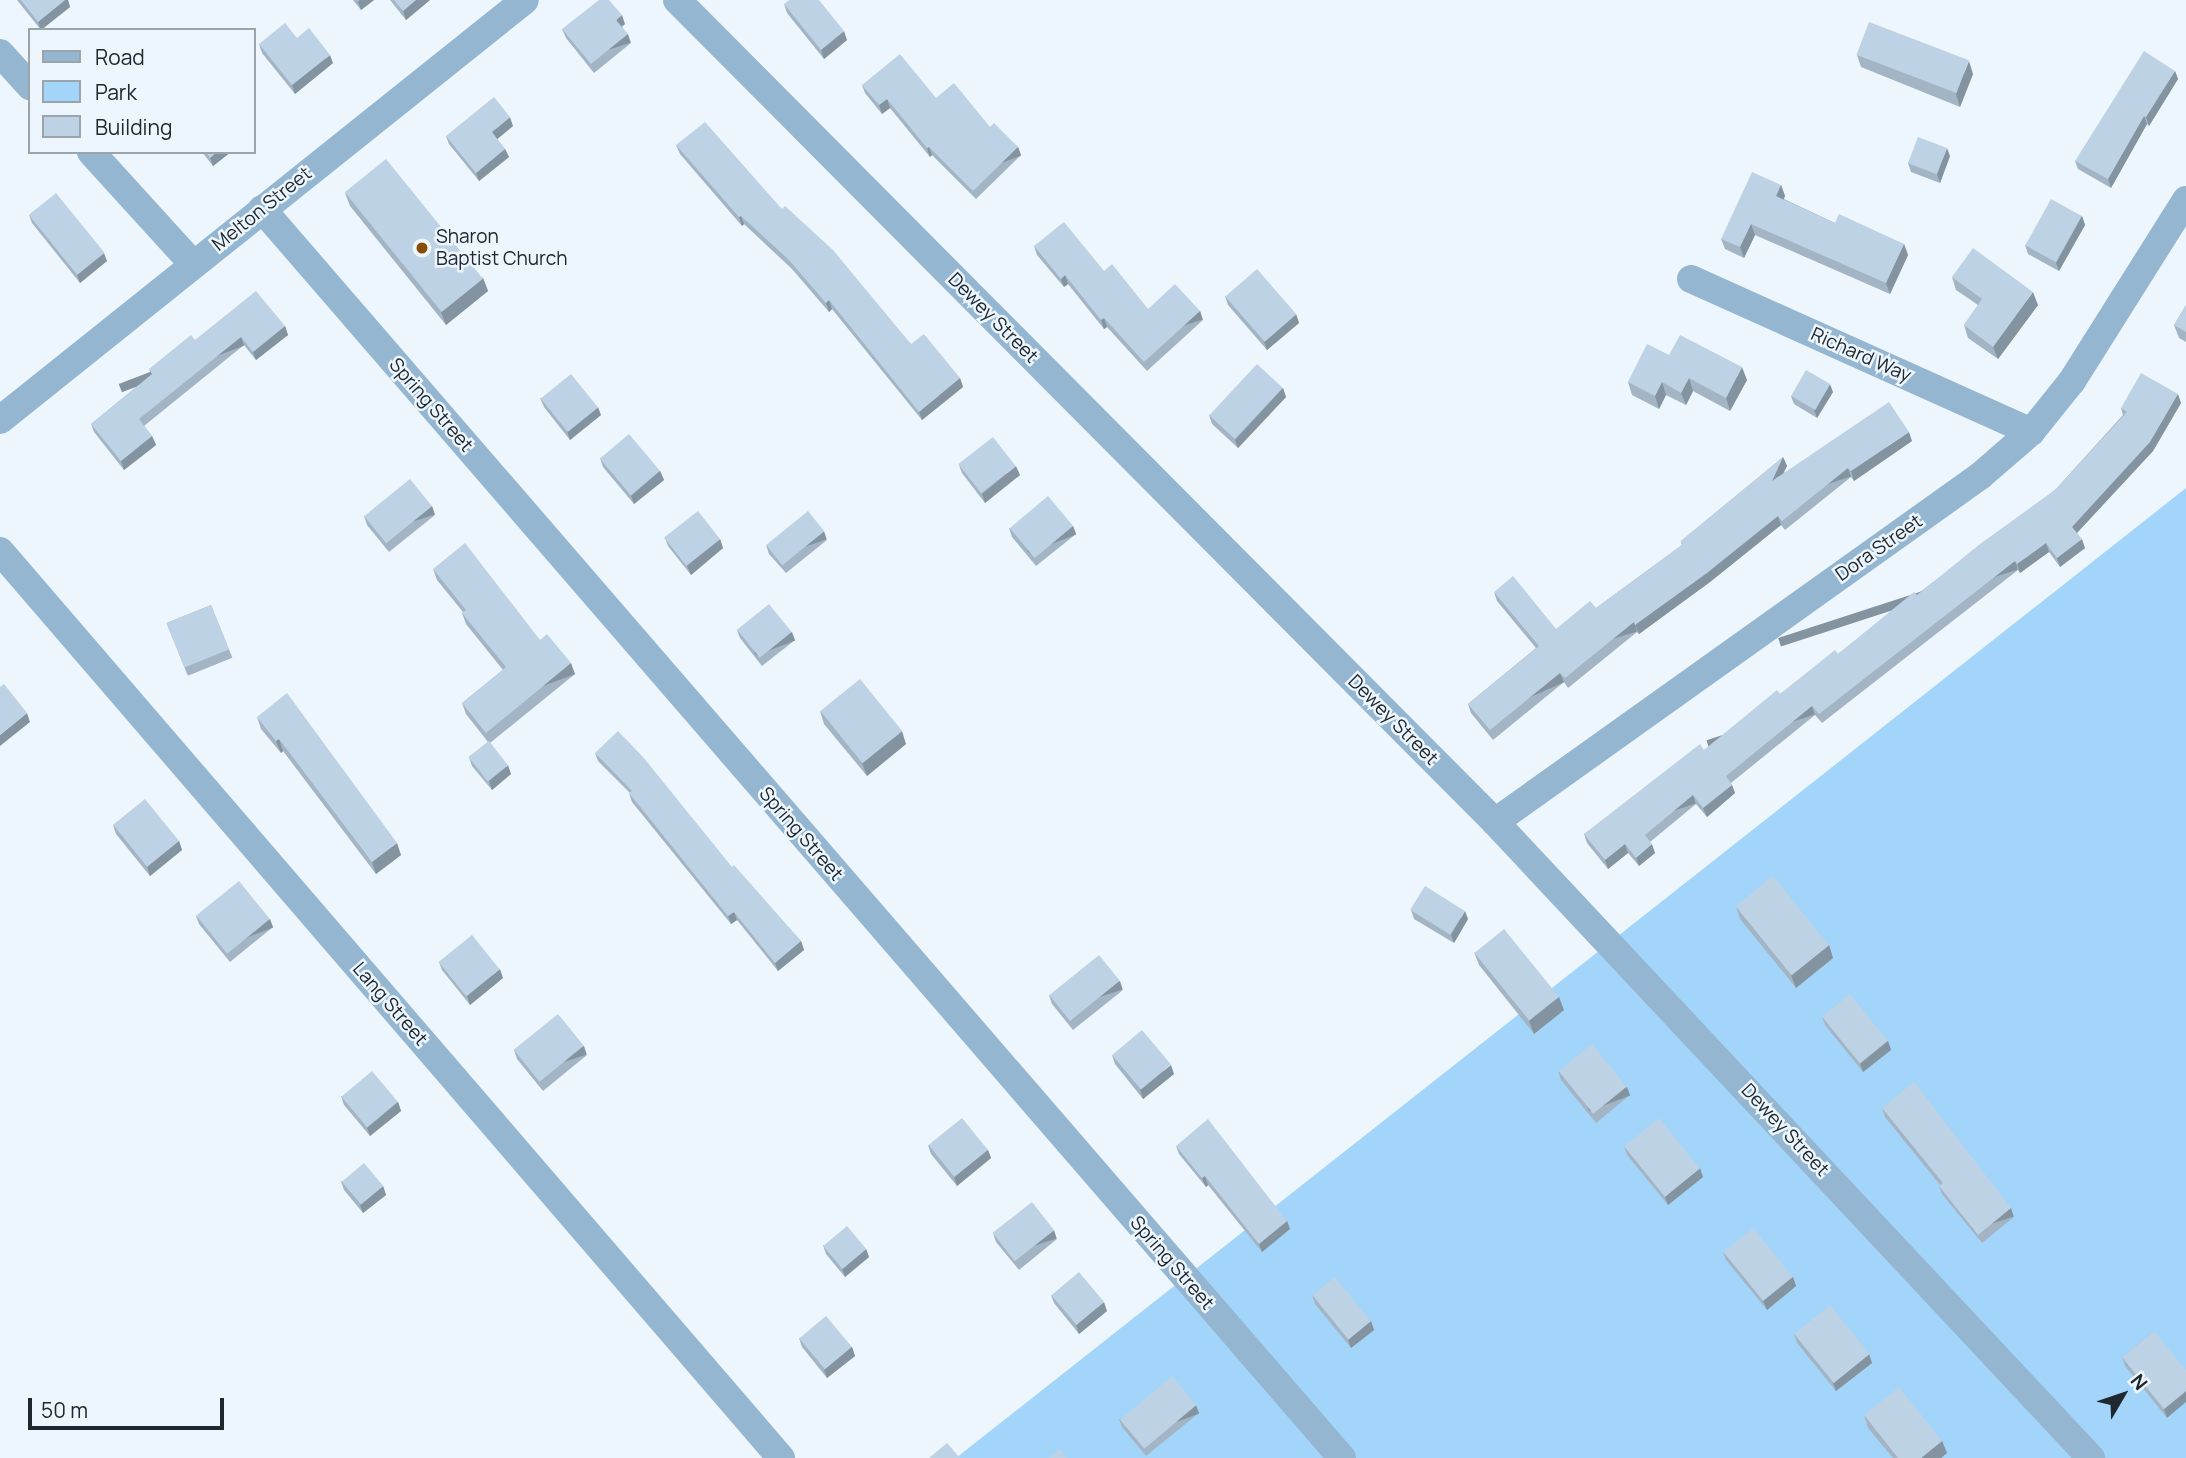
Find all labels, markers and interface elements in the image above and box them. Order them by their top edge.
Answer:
legend [28,28,256,154]
text: Road [95,43,145,71]
text: Park [95,78,137,106]
text: Building [95,113,172,141]
street label: Melton Street [208,162,316,256]
place label: Sharon Baptist Church [436,226,568,270]
marker: Sharon Baptist Church [414,240,430,256]
street label: Dewey Street [943,268,1043,368]
street label: Richard Way [1807,323,1915,387]
street label: Spring Street [384,354,478,456]
street label: Dora Street [1831,510,1927,586]
street label: Dewey Street [1343,670,1443,770]
street label: Spring Street [754,783,848,885]
street label: Lang Street [348,958,432,1050]
street label: Dewey Street [1736,1079,1834,1181]
street label: Spring Street [1125,1212,1219,1314]
north arrow [2088,1360,2158,1430]
text: N [2125,1368,2154,1395]
scale bar [32,1384,228,1428]
text: 50 m [41,1396,88,1424]

